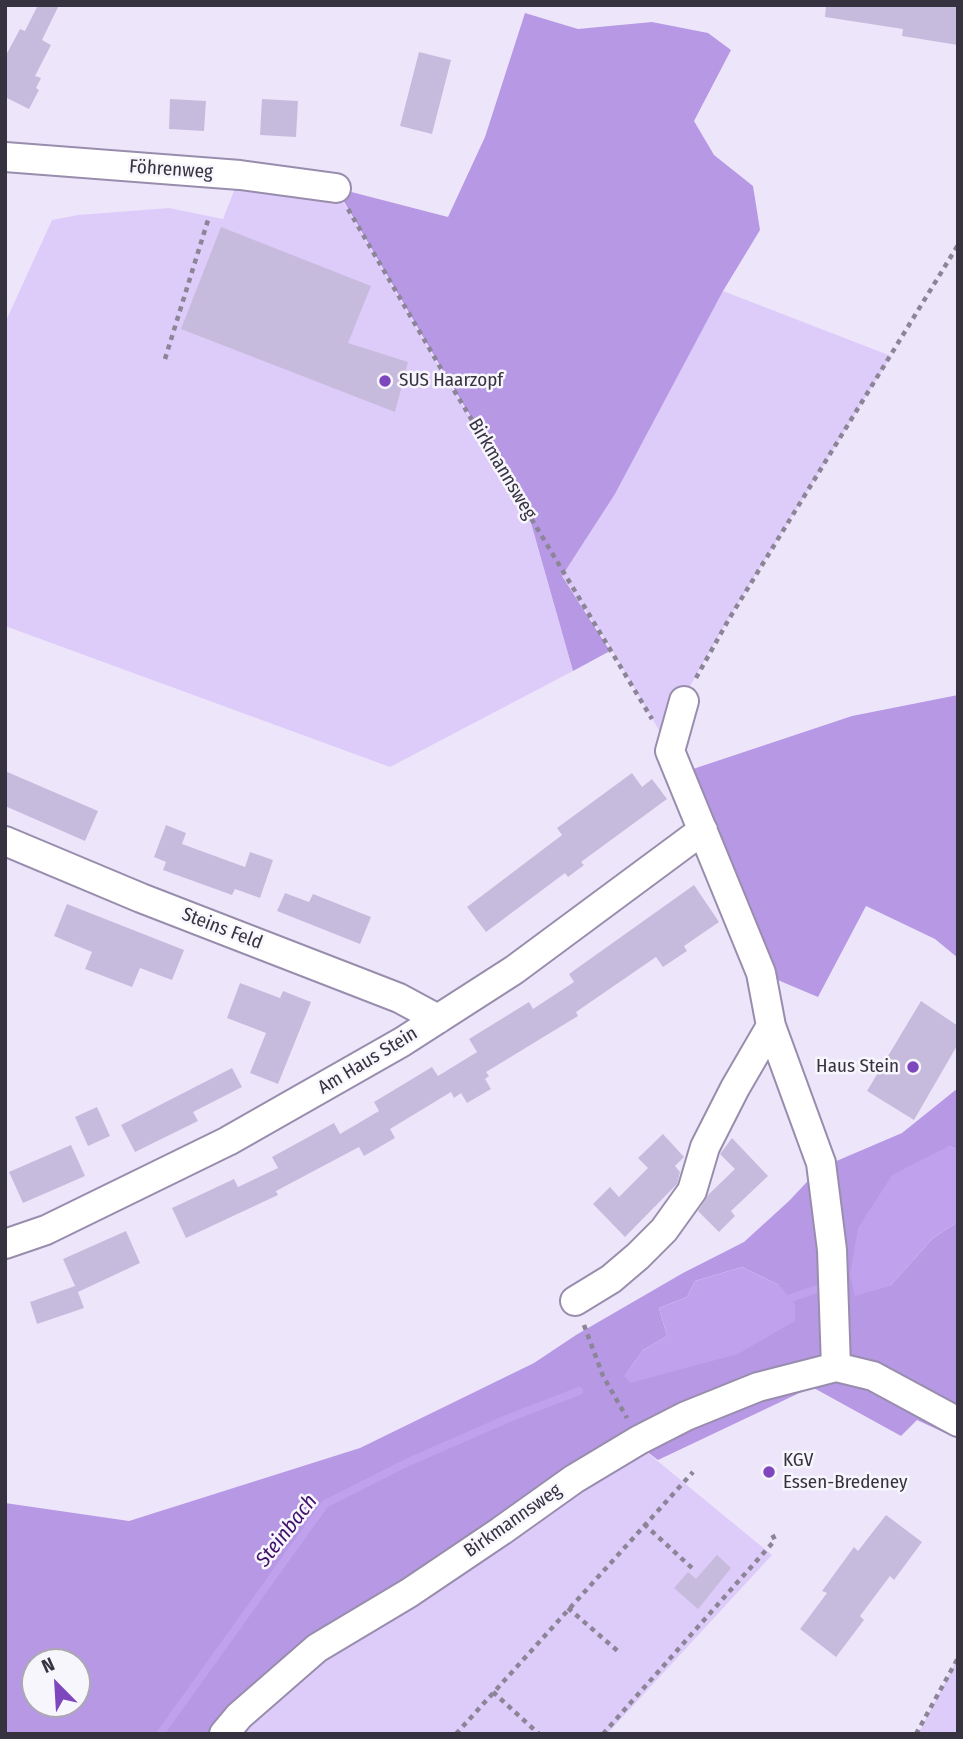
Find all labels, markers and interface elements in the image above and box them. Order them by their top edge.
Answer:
street label: Föhrenweg [128,156,214,184]
place label: SUS Haarzopf [399,370,503,392]
marker: SUS Haarzopf [377,373,393,389]
street label: Birkmannsweg [463,415,541,523]
street label: Steins Feld [179,903,265,955]
street label: Am Haus Stein [314,1022,422,1100]
place label: Haus Stein [816,1056,899,1078]
marker: Haus Stein [905,1059,921,1075]
place label: KGV Essen-Bredeney [783,1450,908,1494]
marker: KGV Essen-Bredeney [761,1464,777,1480]
street label: Birkmannsweg [460,1479,566,1563]
water label: Steinbach [251,1490,323,1572]
north arrow [21,1648,91,1718]
text: N [38,1652,58,1678]

